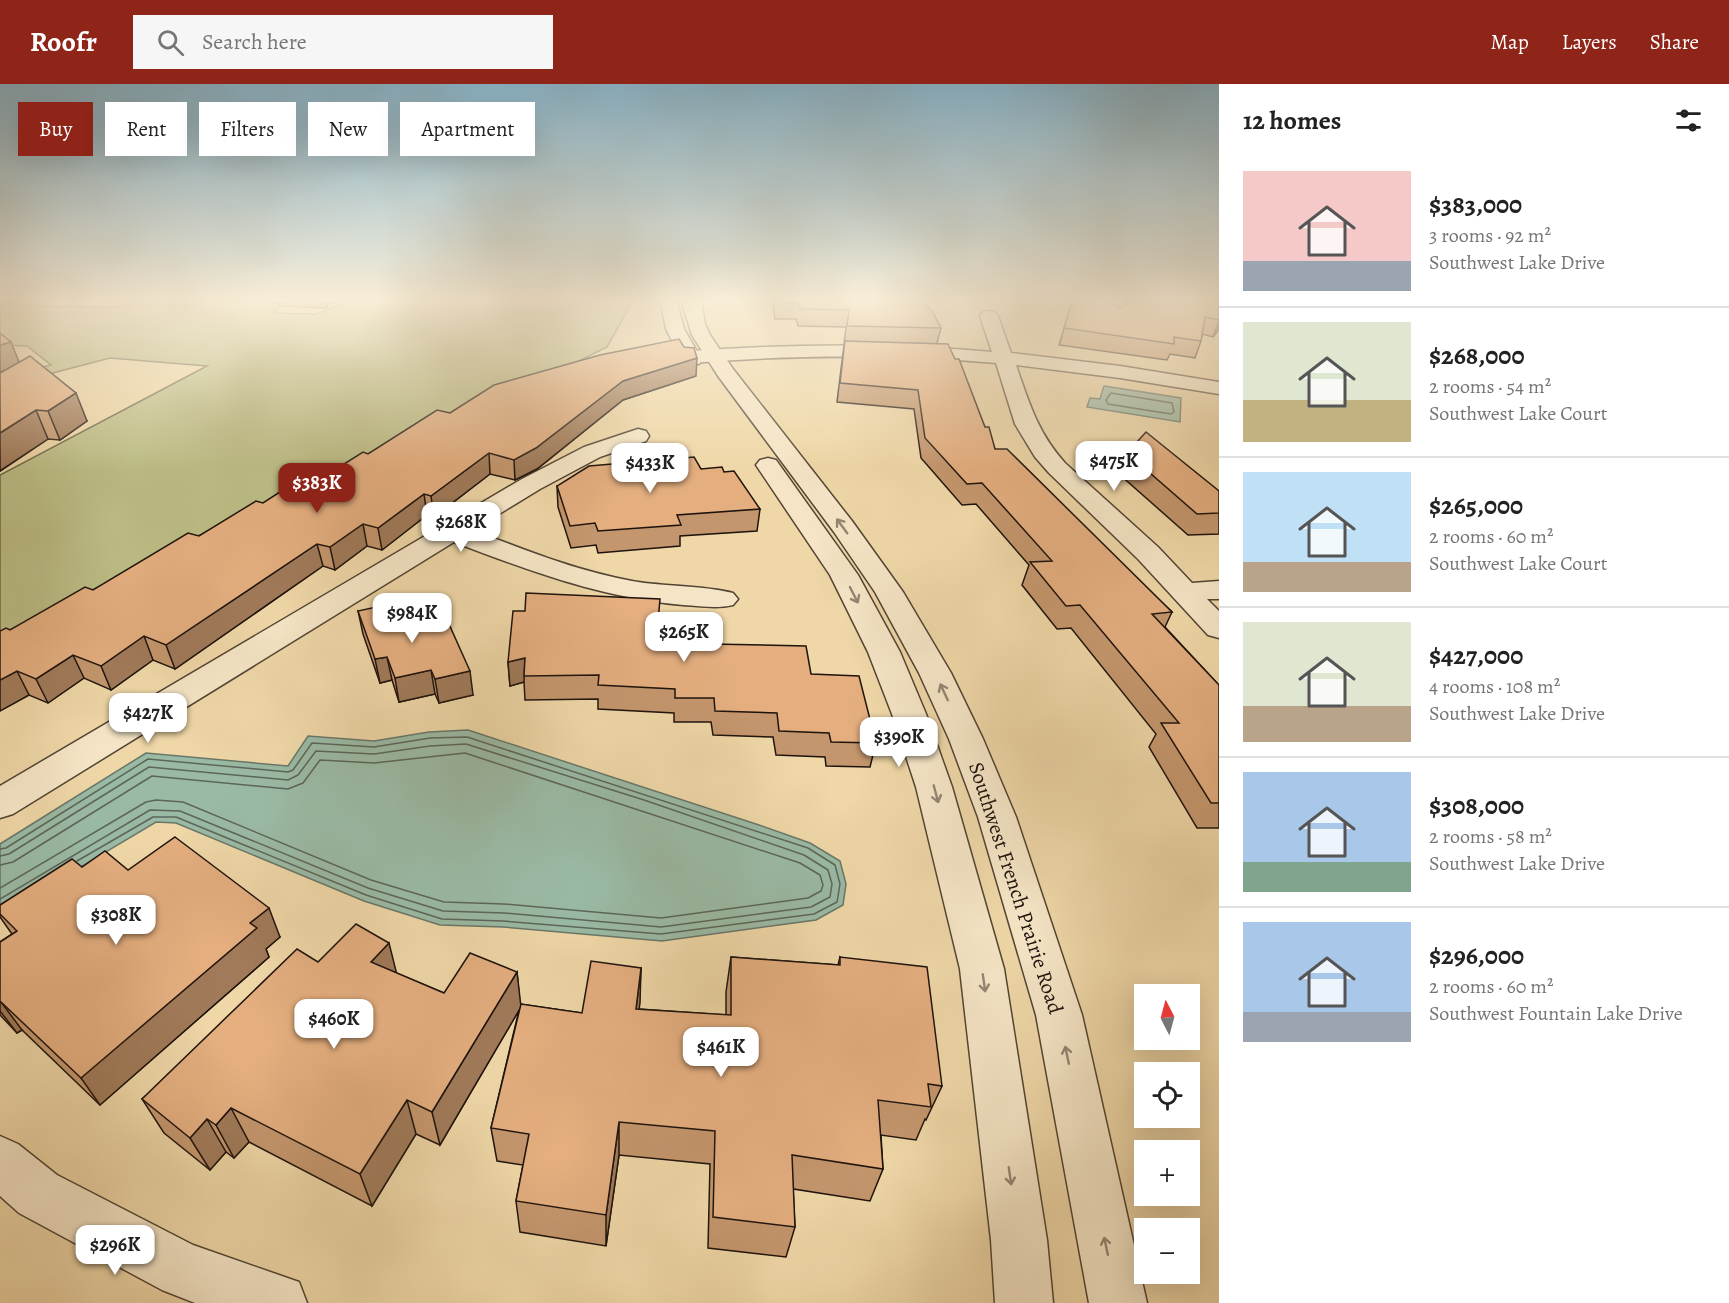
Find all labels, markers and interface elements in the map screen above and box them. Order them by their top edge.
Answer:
search box [133,15,553,69]
text: Roofr [30,23,97,61]
icon: search [154,26,187,59]
text: Search here [202,27,307,57]
text: Map [1490,28,1529,56]
text: Layers [1562,28,1617,56]
text: Share [1650,28,1699,56]
chip: Buy [18,102,93,156]
chip: Rent [105,102,187,156]
chip: Filters [199,102,296,156]
chip: New [308,102,388,156]
chip: Apartment [400,102,535,156]
text: 12 homes [1243,103,1341,138]
icon: filters [1672,104,1705,137]
text: $383,000 [1429,187,1522,222]
icon: home [1291,195,1363,267]
text: 3 rooms · 92 m² [1429,222,1551,249]
text: Southwest Lake Drive [1429,249,1605,276]
text: $268,000 [1429,338,1525,373]
icon: home [1291,346,1363,418]
text: 2 rooms · 54 m² [1429,373,1551,400]
text: Southwest Lake Court [1429,400,1607,427]
pin: $475K [1072,441,1156,492]
pin: $433K [608,443,692,494]
text: $475K [1090,447,1138,474]
text: $433K [625,449,675,476]
pin: $383K [275,463,359,514]
text: $383K [292,469,342,496]
text: $265,000 [1429,488,1523,523]
icon: home [1291,496,1363,568]
pin: $268K [419,502,503,553]
text: $268K [435,508,487,535]
one-way arrow [836,518,849,534]
text: 2 rooms · 60 m² [1429,523,1553,550]
text: Southwest Lake Court [1429,550,1607,577]
one-way arrow [849,585,860,603]
pin: $984K [370,593,454,644]
text: $984K [387,599,437,626]
pin: $265K [642,612,726,663]
text: $265K [659,618,709,645]
text: $427,000 [1429,638,1523,673]
icon: home [1291,646,1363,718]
text: 4 rooms · 108 m² [1429,673,1560,700]
one-way arrow [938,683,949,701]
pin: $427K [106,693,190,744]
text: $427K [123,699,173,726]
text: Southwest Lake Drive [1429,700,1605,727]
pin: $390K [857,717,941,768]
text: $390K [874,723,924,750]
street label: Southwest French Prairie Road [962,759,1070,1018]
one-way arrow [931,784,942,803]
text: $308,000 [1429,788,1524,823]
icon: home [1291,796,1363,868]
text: 2 rooms · 58 m² [1429,823,1552,850]
text: Southwest Lake Drive [1429,850,1605,877]
pin: $308K [74,895,158,946]
text: $308K [91,901,141,928]
text: $296,000 [1429,938,1524,973]
icon: home [1291,946,1363,1018]
one-way arrow [979,973,990,992]
text: 2 rooms · 60 m² [1429,973,1553,1000]
north arrow [1134,984,1200,1050]
map controls [1134,984,1200,1284]
pin: $460K [292,999,376,1050]
text: Southwest Fountain Lake Drive [1429,1000,1683,1027]
text: $460K [308,1005,360,1032]
pin: $461K [679,1027,763,1078]
text: $461K [697,1033,745,1060]
one-way arrow [1061,1045,1073,1064]
button: locate [1134,1062,1200,1128]
button: + [1134,1140,1200,1206]
one-way arrow [1005,1166,1016,1186]
button: − [1134,1218,1200,1284]
pin: $296K [73,1225,157,1276]
text: $296K [90,1231,140,1258]
one-way arrow [1100,1236,1111,1256]

